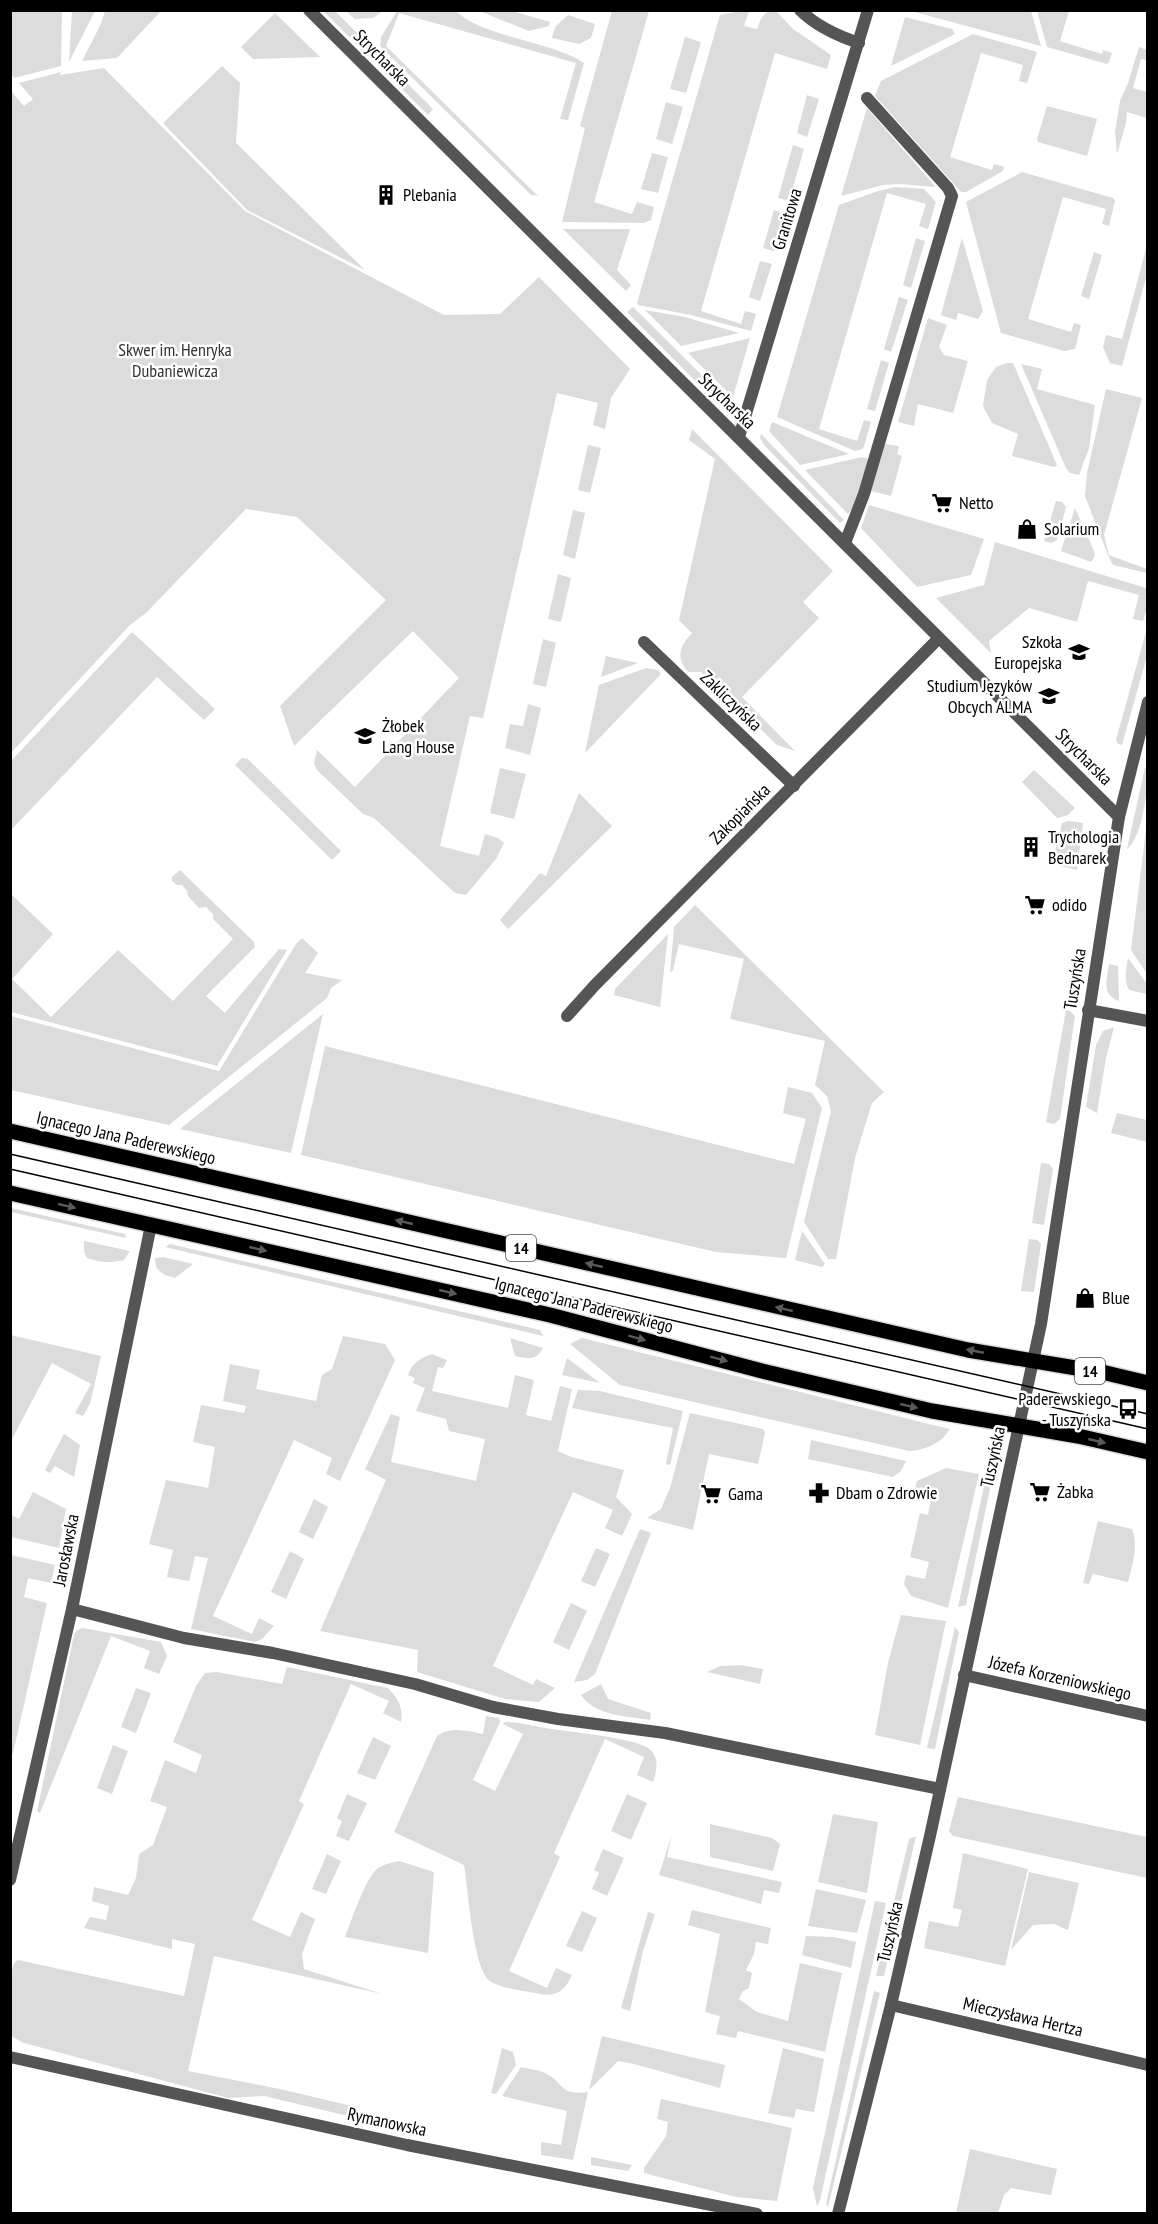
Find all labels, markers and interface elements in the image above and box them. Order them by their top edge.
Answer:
street label: Strycharska [349,24,416,91]
building icon: Plebania [374,183,398,207]
place label: Plebania [403,183,457,206]
street label: Granitowa [766,185,807,252]
park label: Skwer im. Henryka Dubaniewicza [118,338,232,382]
street label: Strycharska [694,368,761,434]
supermarket icon: Netto [930,491,954,515]
place label: Netto [959,491,994,514]
shop icon: Solarium [1015,517,1039,541]
place label: Solarium [1044,517,1099,540]
place label: Szkoła Europejska [994,630,1062,674]
school or university icon: Szkoła Europejska [1067,640,1091,664]
street label: Zakliczyńska [696,665,767,736]
place label: Studium Języków Obcych ALMA [927,674,1032,718]
school or university icon: Studium Języków Obcych ALMA [1037,684,1061,708]
place label: Żłobek Lang House [382,714,455,758]
street label: Strycharska [1051,723,1118,790]
school or university icon: Żłobek Lang House [353,724,377,748]
street label: Zakopiańska [704,778,775,849]
place label: Trychologia Bednarek [1048,825,1119,869]
building icon: Trychologia Bednarek [1019,835,1043,859]
supermarket icon: odido [1023,893,1047,917]
place label: odido [1052,893,1087,916]
street label: Tuszyńska [1058,947,1091,1011]
street label: Ignacego Jana Paderewskiego [34,1106,218,1169]
one-way arrow [58,1202,77,1211]
one-way arrow [395,1216,414,1226]
road number: 14 [506,1235,536,1261]
one-way arrow [248,1245,267,1255]
one-way arrow [585,1260,604,1270]
street label: Ignacego Jana Paderewskiego [493,1271,676,1338]
shop icon: Blue [1073,1286,1097,1310]
place label: Blue [1102,1286,1130,1309]
one-way arrow [439,1288,458,1297]
one-way arrow [775,1303,794,1313]
one-way arrow [628,1333,647,1343]
one-way arrow [965,1346,984,1355]
one-way arrow [710,1355,729,1365]
road number: 14 [1075,1358,1105,1384]
place label: Paderewskiego - Tuszyńska [1018,1387,1111,1431]
bus stop icon: Paderewskiego - Tuszyńska [1116,1397,1140,1421]
one-way arrow [900,1401,918,1411]
street label: Tuszyńska [975,1424,1010,1489]
one-way arrow [1087,1436,1106,1446]
supermarket icon: Żabka [1028,1480,1052,1504]
place label: Żabka [1057,1480,1094,1503]
pharmacy icon: Dbam o Zdrowie [807,1481,831,1505]
place label: Dbam o Zdrowie [836,1481,938,1504]
supermarket icon: Gama [699,1482,723,1506]
place label: Gama [728,1482,763,1505]
street label: Jarosławska [47,1512,84,1589]
street label: Józefa Korzeniowskiego [986,1650,1134,1705]
street label: Tuszyńska [871,1899,908,1965]
street label: Mieczysława Hertza [961,1992,1085,2041]
street label: Rymanowska [345,2102,429,2141]

